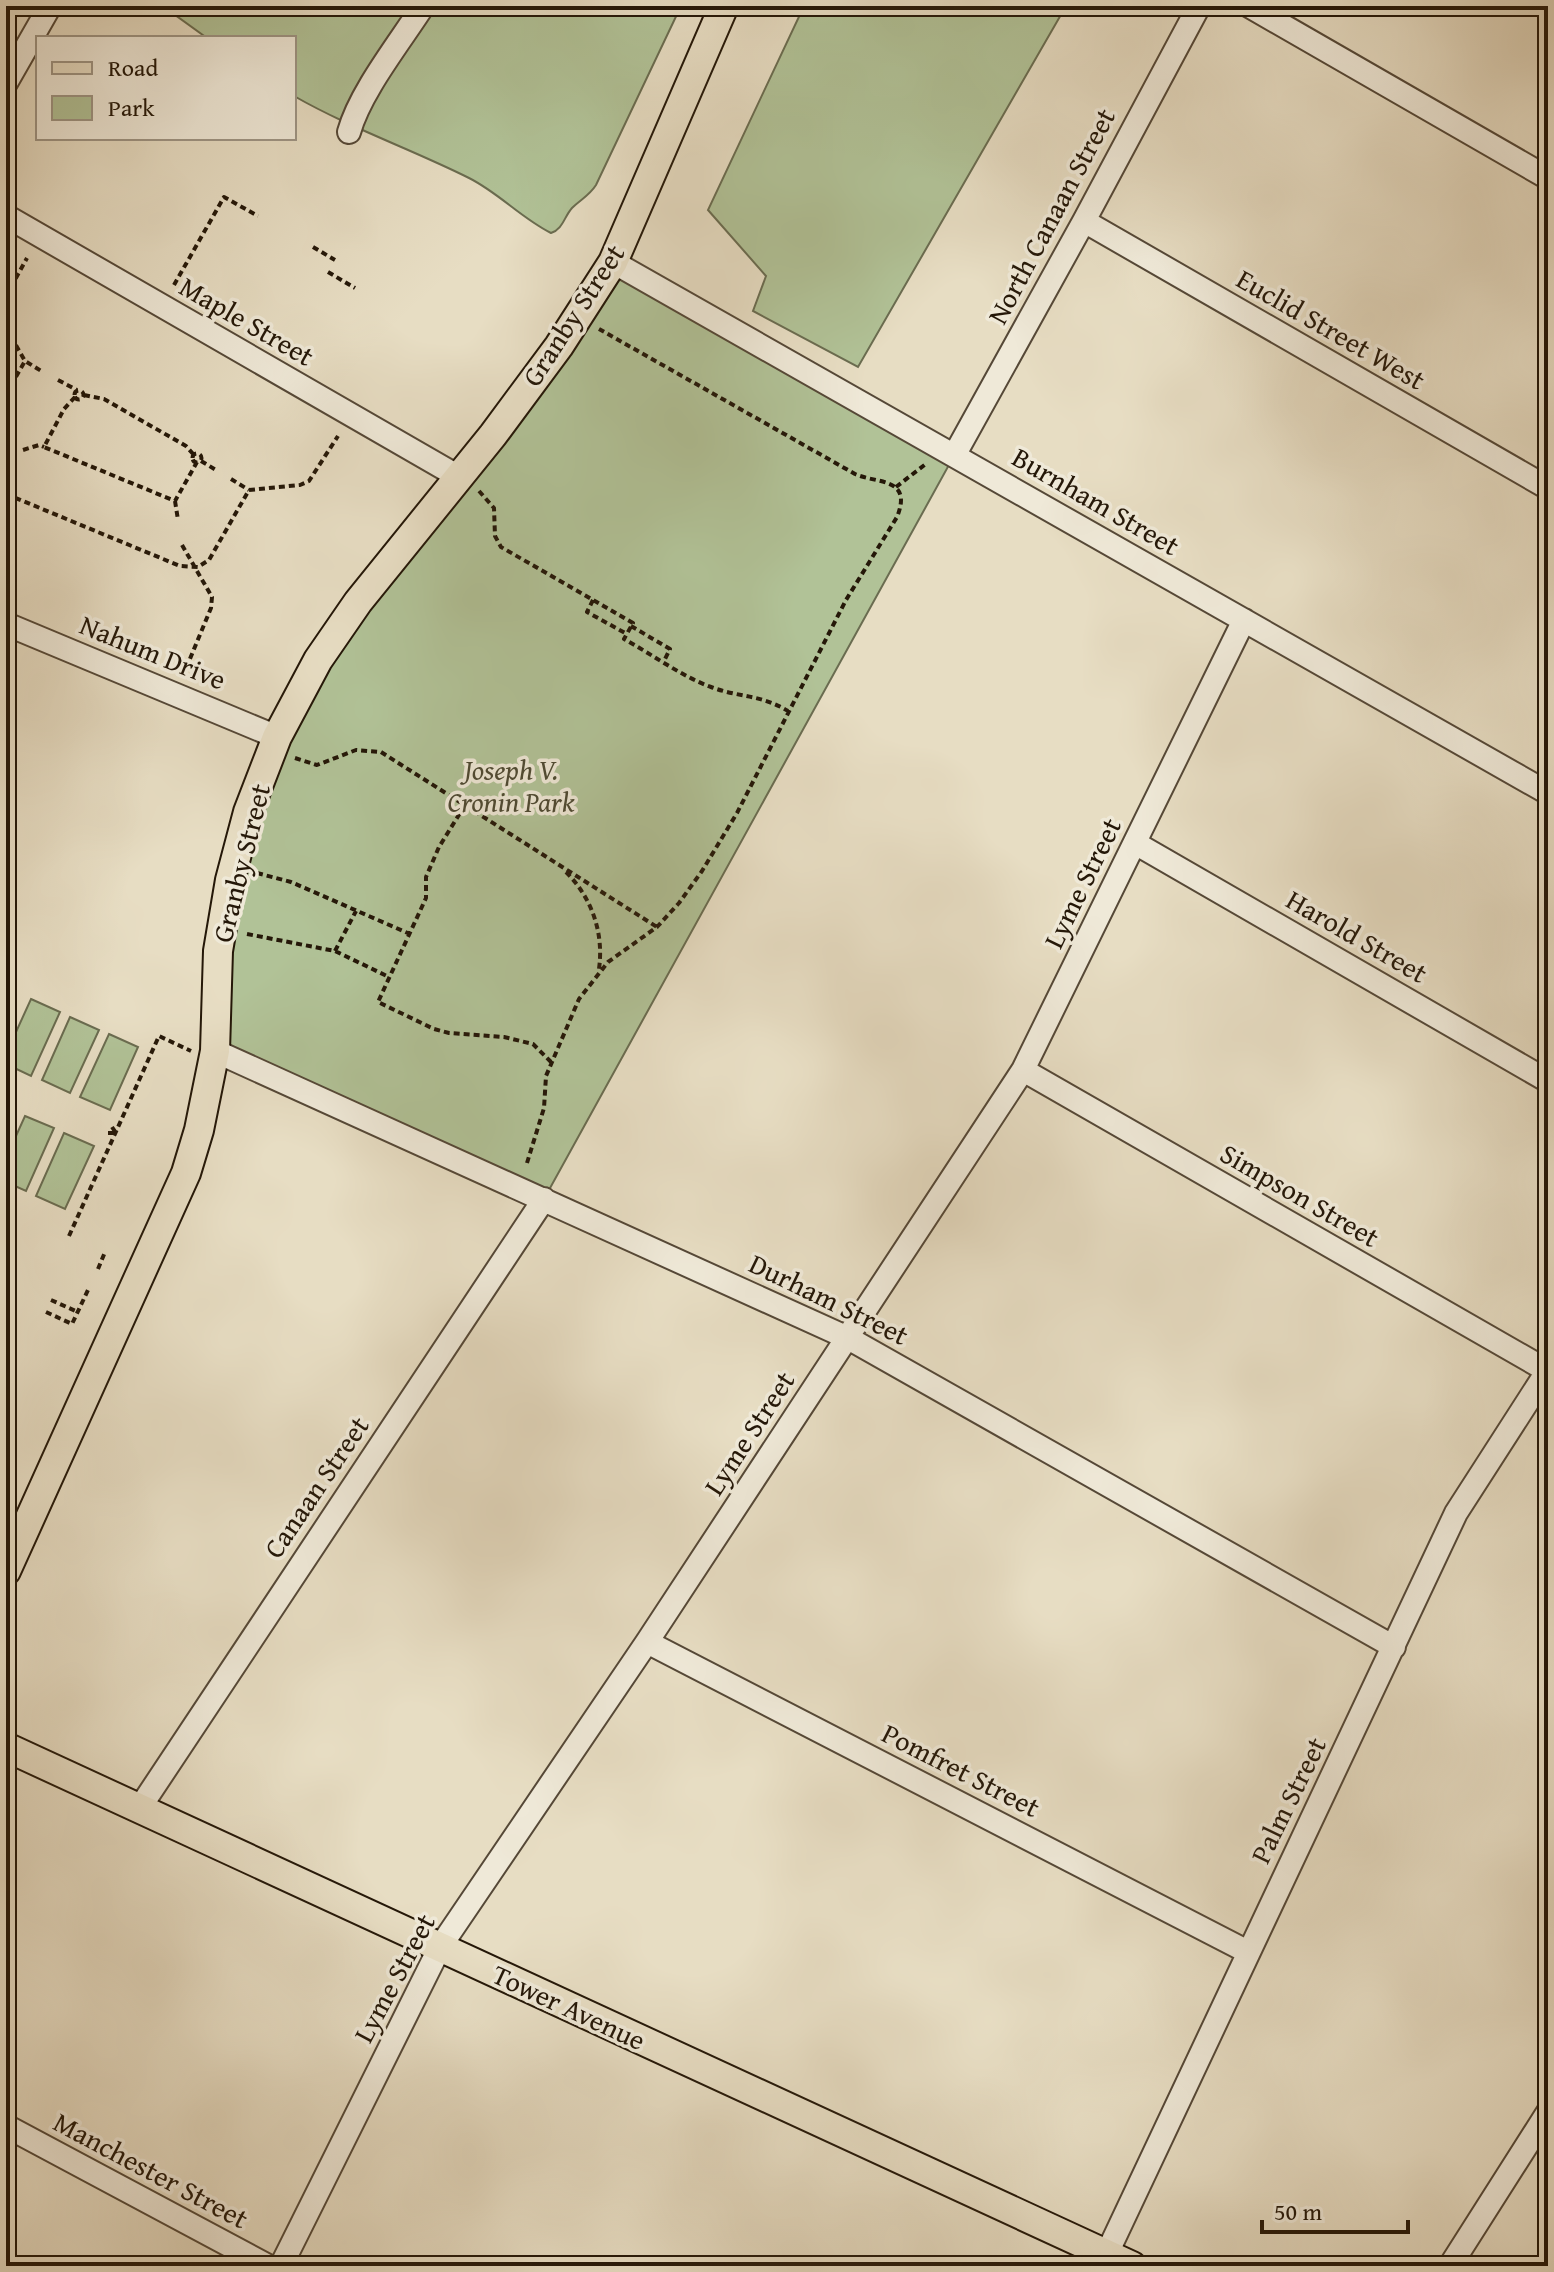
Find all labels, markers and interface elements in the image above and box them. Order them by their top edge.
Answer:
legend [36,36,296,140]
text: Road [108,50,158,85]
text: Park [108,90,155,125]
street label: North Canaan Street [976,100,1125,331]
street label: Granby Street [511,235,634,394]
street label: Euclid Street West [1229,258,1433,399]
street label: Maple Street [172,265,322,376]
street label: Burnham Street [1005,436,1188,565]
street label: Nahum Drive [74,604,232,699]
park label: Joseph V. Cronin Park [448,749,575,822]
street label: Granby Street [201,779,280,947]
street label: Lyme Street [1032,811,1131,955]
street label: Harold Street [1279,879,1436,993]
street label: Simpson Street [1213,1132,1388,1257]
street label: Durham Street [743,1242,916,1355]
street label: Lyme Street [693,1363,804,1503]
street label: Canaan Street [253,1407,378,1566]
street label: Pomfret Street [875,1712,1047,1827]
street label: Palm Street [1239,1730,1336,1870]
street label: Lyme Street [342,1906,445,2049]
street label: Tower Avenue [486,1953,652,2060]
street label: Manchester Street [46,2101,256,2238]
scale bar [1262,2184,1408,2234]
text: 50 m [1274,2194,1322,2229]

